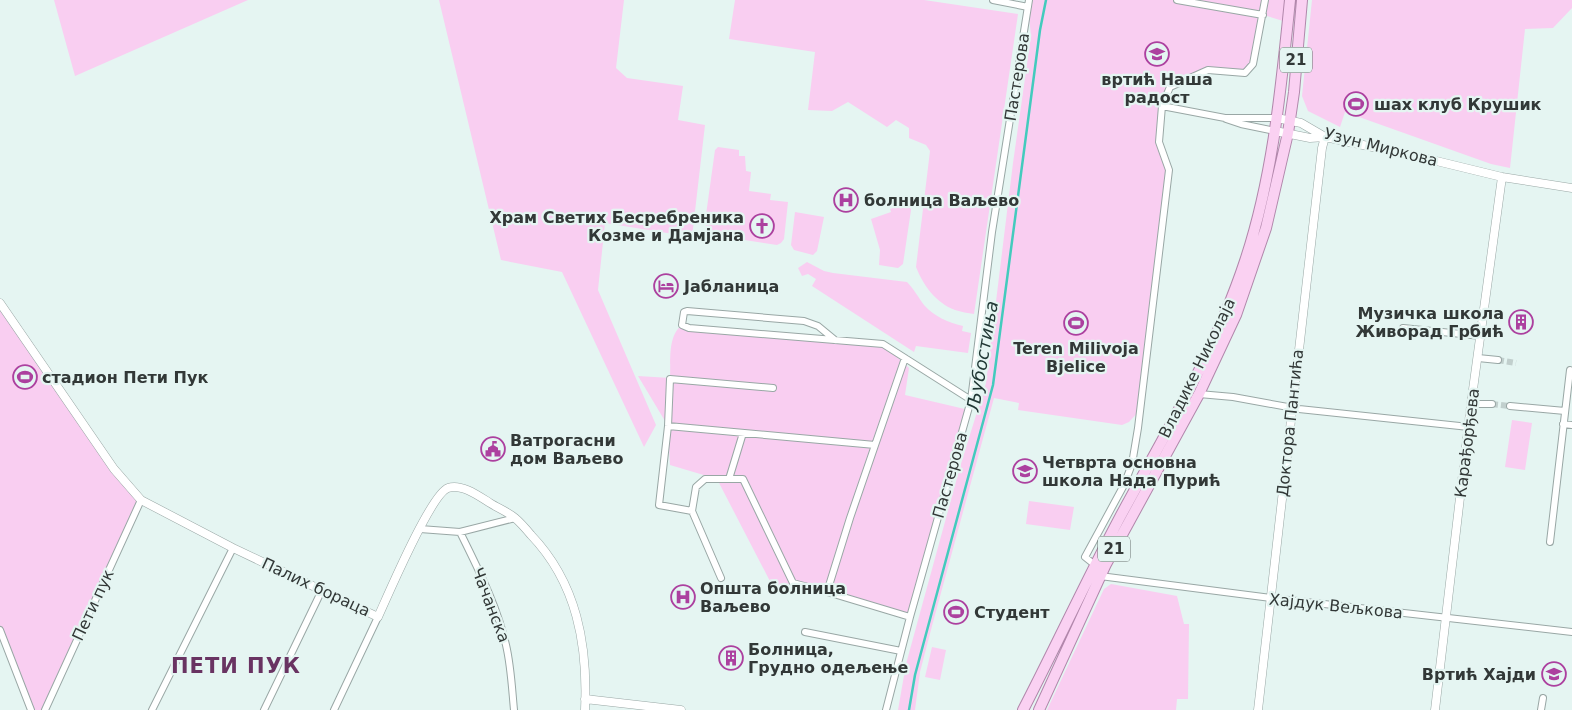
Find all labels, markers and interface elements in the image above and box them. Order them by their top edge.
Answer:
street label: Пастерова [1001,32,1033,122]
school or university icon: вртић Наша радост [1144,41,1170,67]
road number: 21 [1280,48,1312,72]
place label: вртић Наша радост [1101,70,1213,107]
sports icon: шах клуб Крушик [1343,91,1369,117]
place label: шах клуб Крушик [1374,95,1542,114]
street label: Узун Миркова [1322,124,1440,170]
hospital icon: болница Ваљево [833,187,859,213]
place label: болница Ваљево [864,191,1019,210]
place label: Храм Светих Бесребреника Козме и Дамјана [489,208,744,245]
church icon: Храм Светих Бесребреника Козме и Дамјана [749,213,775,239]
hotel icon: Јабланица [653,273,679,299]
place label: Јабланица [683,277,779,296]
street label: Владике Николаја [1155,295,1239,441]
water label: Љубостиња [962,299,1002,414]
place label: Музичка школа Живорад Грбић [1356,304,1504,341]
building icon: Музичка школа Живорад Грбић [1508,309,1534,335]
sports icon: Teren Milivoja Bjelice [1063,310,1089,336]
place label: Teren Milivoja Bjelice [1013,339,1139,376]
street label: Доктора Пантића [1273,348,1307,498]
sports icon: стадион Пети Пук [12,364,38,390]
place label: стадион Пети Пук [42,368,208,387]
street label: Карађорђева [1451,387,1483,499]
street label: Пастерова [929,430,971,520]
place label: Ватрогасни дом Ваљево [510,431,623,468]
public building icon: Ватрогасни дом Ваљево [480,436,506,462]
place label: Четврта основна школа Нада Пурић [1042,453,1221,490]
school or university icon: Четврта основна школа Нада Пурић [1012,458,1038,484]
road number: 21 [1098,536,1130,562]
street label: Палих бораца [259,554,373,620]
street label: Чачанска [468,565,514,645]
street label: Пети пук [68,566,118,644]
place label: Општа болница Ваљево [700,579,846,616]
hospital icon: Општа болница Ваљево [670,584,696,610]
street label: Хајдук Вељкова [1268,590,1404,622]
sports icon: Студент [943,599,969,625]
place label: Студент [974,603,1050,622]
place label: Болница, Грудно одељење [748,640,908,677]
building icon: Болница, Грудно одељење [718,645,744,671]
district label: ПЕТИ ПУК [171,654,301,678]
school or university icon: Вртић Хајди [1541,661,1567,687]
place label: Вртић Хајди [1422,665,1536,684]

